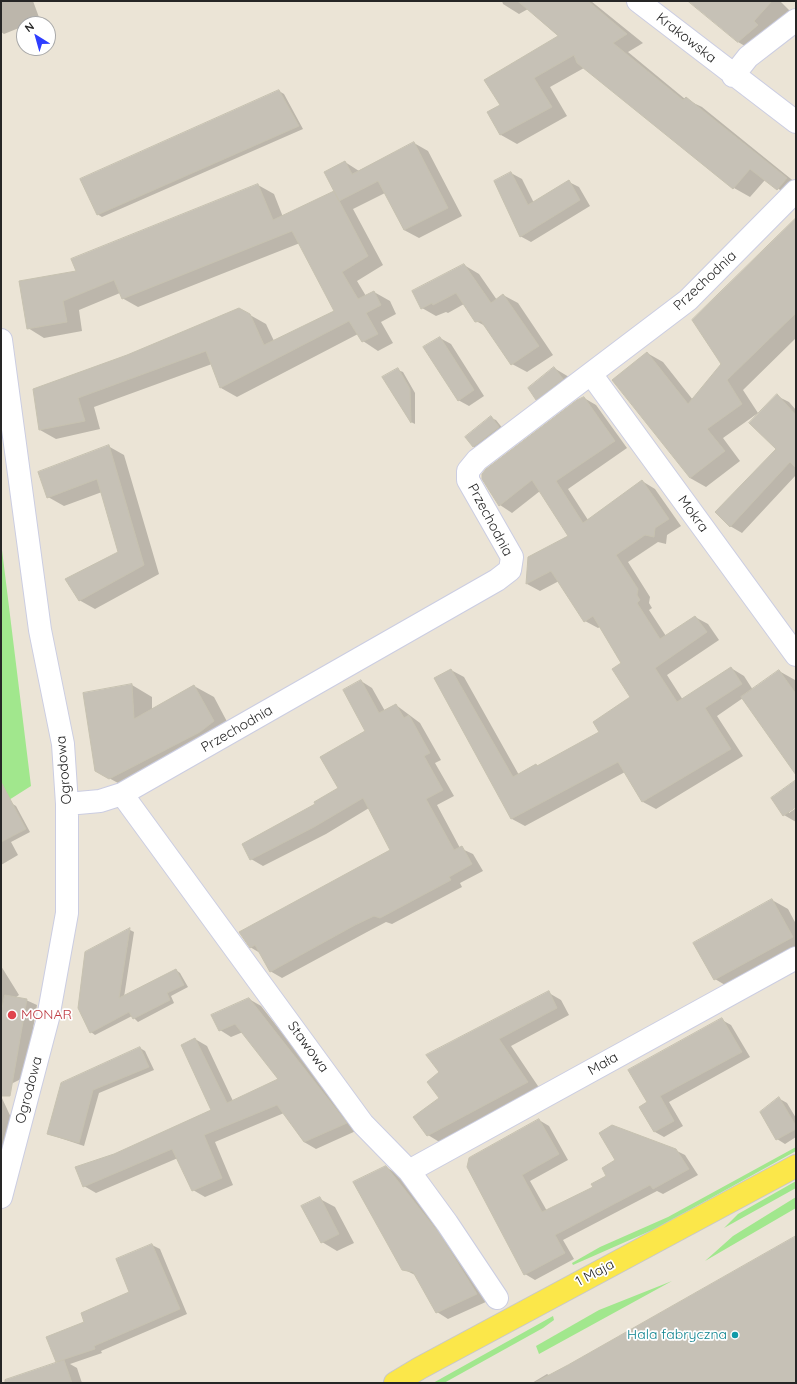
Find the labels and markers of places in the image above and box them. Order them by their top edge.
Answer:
place label: MONAR [21,1007,72,1023]
marker: MONAR [6,1009,18,1021]
place label: Hala fabryczna [627,1327,727,1343]
marker: Hala fabryczna [730,1330,740,1340]

